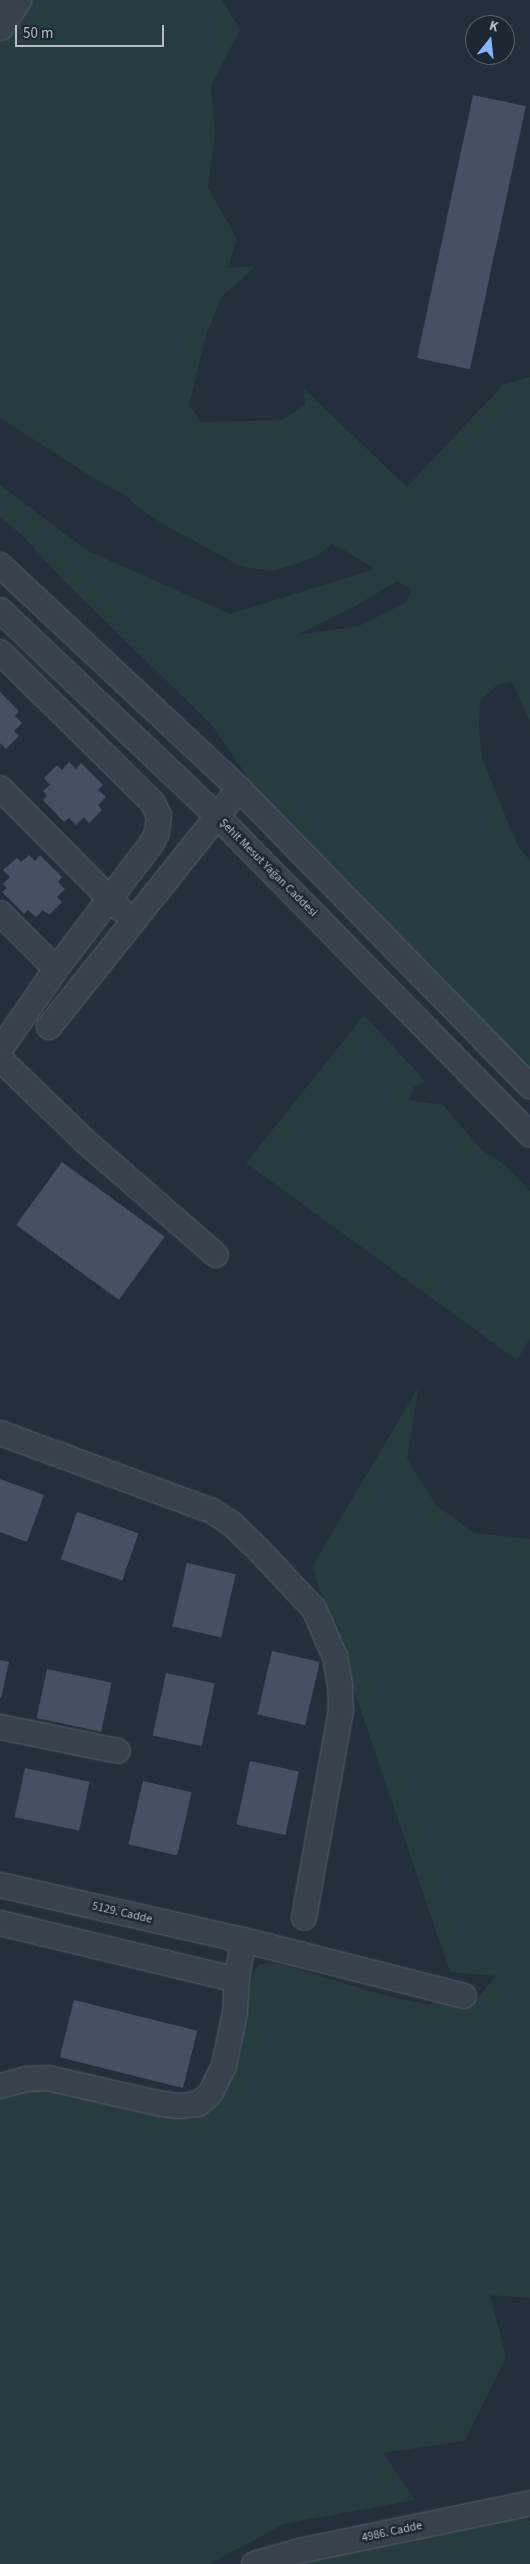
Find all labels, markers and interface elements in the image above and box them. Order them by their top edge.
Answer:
scale bar [18,15,166,47]
north arrow [465,15,515,65]
text: K [487,16,501,37]
text: 50 m [23,23,53,44]
street label: Şehit Mesut Yağan Caddesi [216,816,320,920]
street label: 5129. Cadde [90,1899,154,1927]
street label: 4986. Cadde [360,2519,424,2545]

